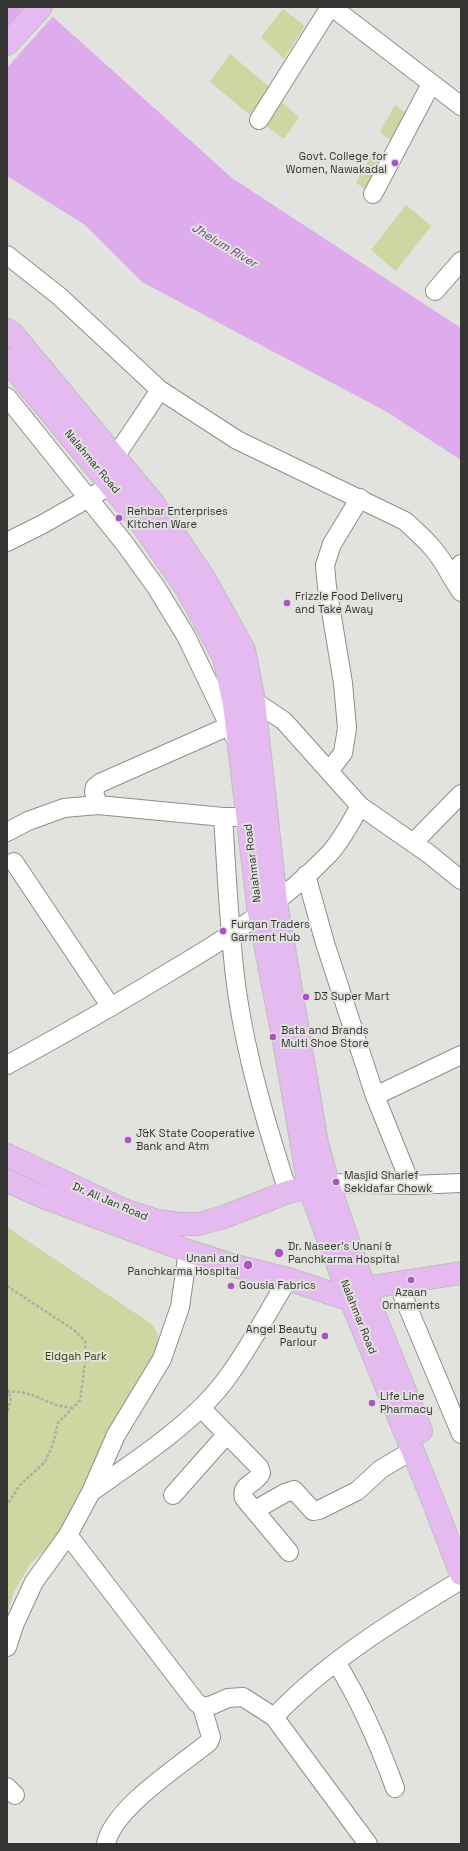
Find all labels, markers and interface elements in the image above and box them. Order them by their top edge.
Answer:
place label: Govt. College for Women, Nawakadal [286,150,387,176]
marker: Govt. College for Women, Nawakadal [390,158,400,168]
water label: Jhelum River [189,221,259,271]
street label: Nalahmar Road [62,427,122,497]
place label: Rehbar Enterprises Kitchen Ware [127,505,228,531]
marker: Rehbar Enterprises Kitchen Ware [114,513,124,523]
place label: Frizzle Food Delivery and Take Away [295,590,403,616]
marker: Frizzle Food Delivery and Take Away [282,598,292,608]
street label: Nalahmar Road [242,823,264,903]
place label: Furqan Traders Garment Hub [231,918,310,944]
marker: Furqan Traders Garment Hub [218,926,228,936]
place label: D3 Super Mart [314,990,390,1004]
marker: D3 Super Mart [301,992,311,1002]
place label: Bata and Brands Multi Shoe Store [281,1024,369,1050]
marker: Bata and Brands Multi Shoe Store [268,1032,278,1042]
place label: J&K State Cooperative Bank and Atm [136,1127,255,1153]
marker: J&K State Cooperative Bank and Atm [123,1135,133,1145]
place label: Masjid Sharief Sekidafar Chowk [344,1169,432,1195]
marker: Masjid Sharief Sekidafar Chowk [331,1177,341,1187]
street label: Dr. Ali Jan Road [70,1180,150,1224]
place label: Dr. Naseer's Unani & Panchkarma Hospital [288,1240,399,1266]
marker: Dr. Naseer's Unani & Panchkarma Hospital [273,1247,285,1259]
place label: Unani and Panchkarma Hospital [128,1252,239,1278]
marker: Unani and Panchkarma Hospital [242,1259,254,1271]
marker: Azaan Ornaments [406,1275,416,1285]
street label: Nalahmar Road [337,1278,379,1356]
place label: Gousia Fabrics [239,1279,316,1293]
marker: Gousia Fabrics [226,1281,236,1291]
place label: Azaan Ornaments [382,1286,440,1312]
place label: Angel Beauty Parlour [246,1323,317,1349]
marker: Angel Beauty Parlour [320,1331,330,1341]
park label: Eidgah Park [45,1350,107,1364]
place label: Life Line Pharmacy [380,1390,433,1416]
marker: Life Line Pharmacy [367,1398,377,1408]

